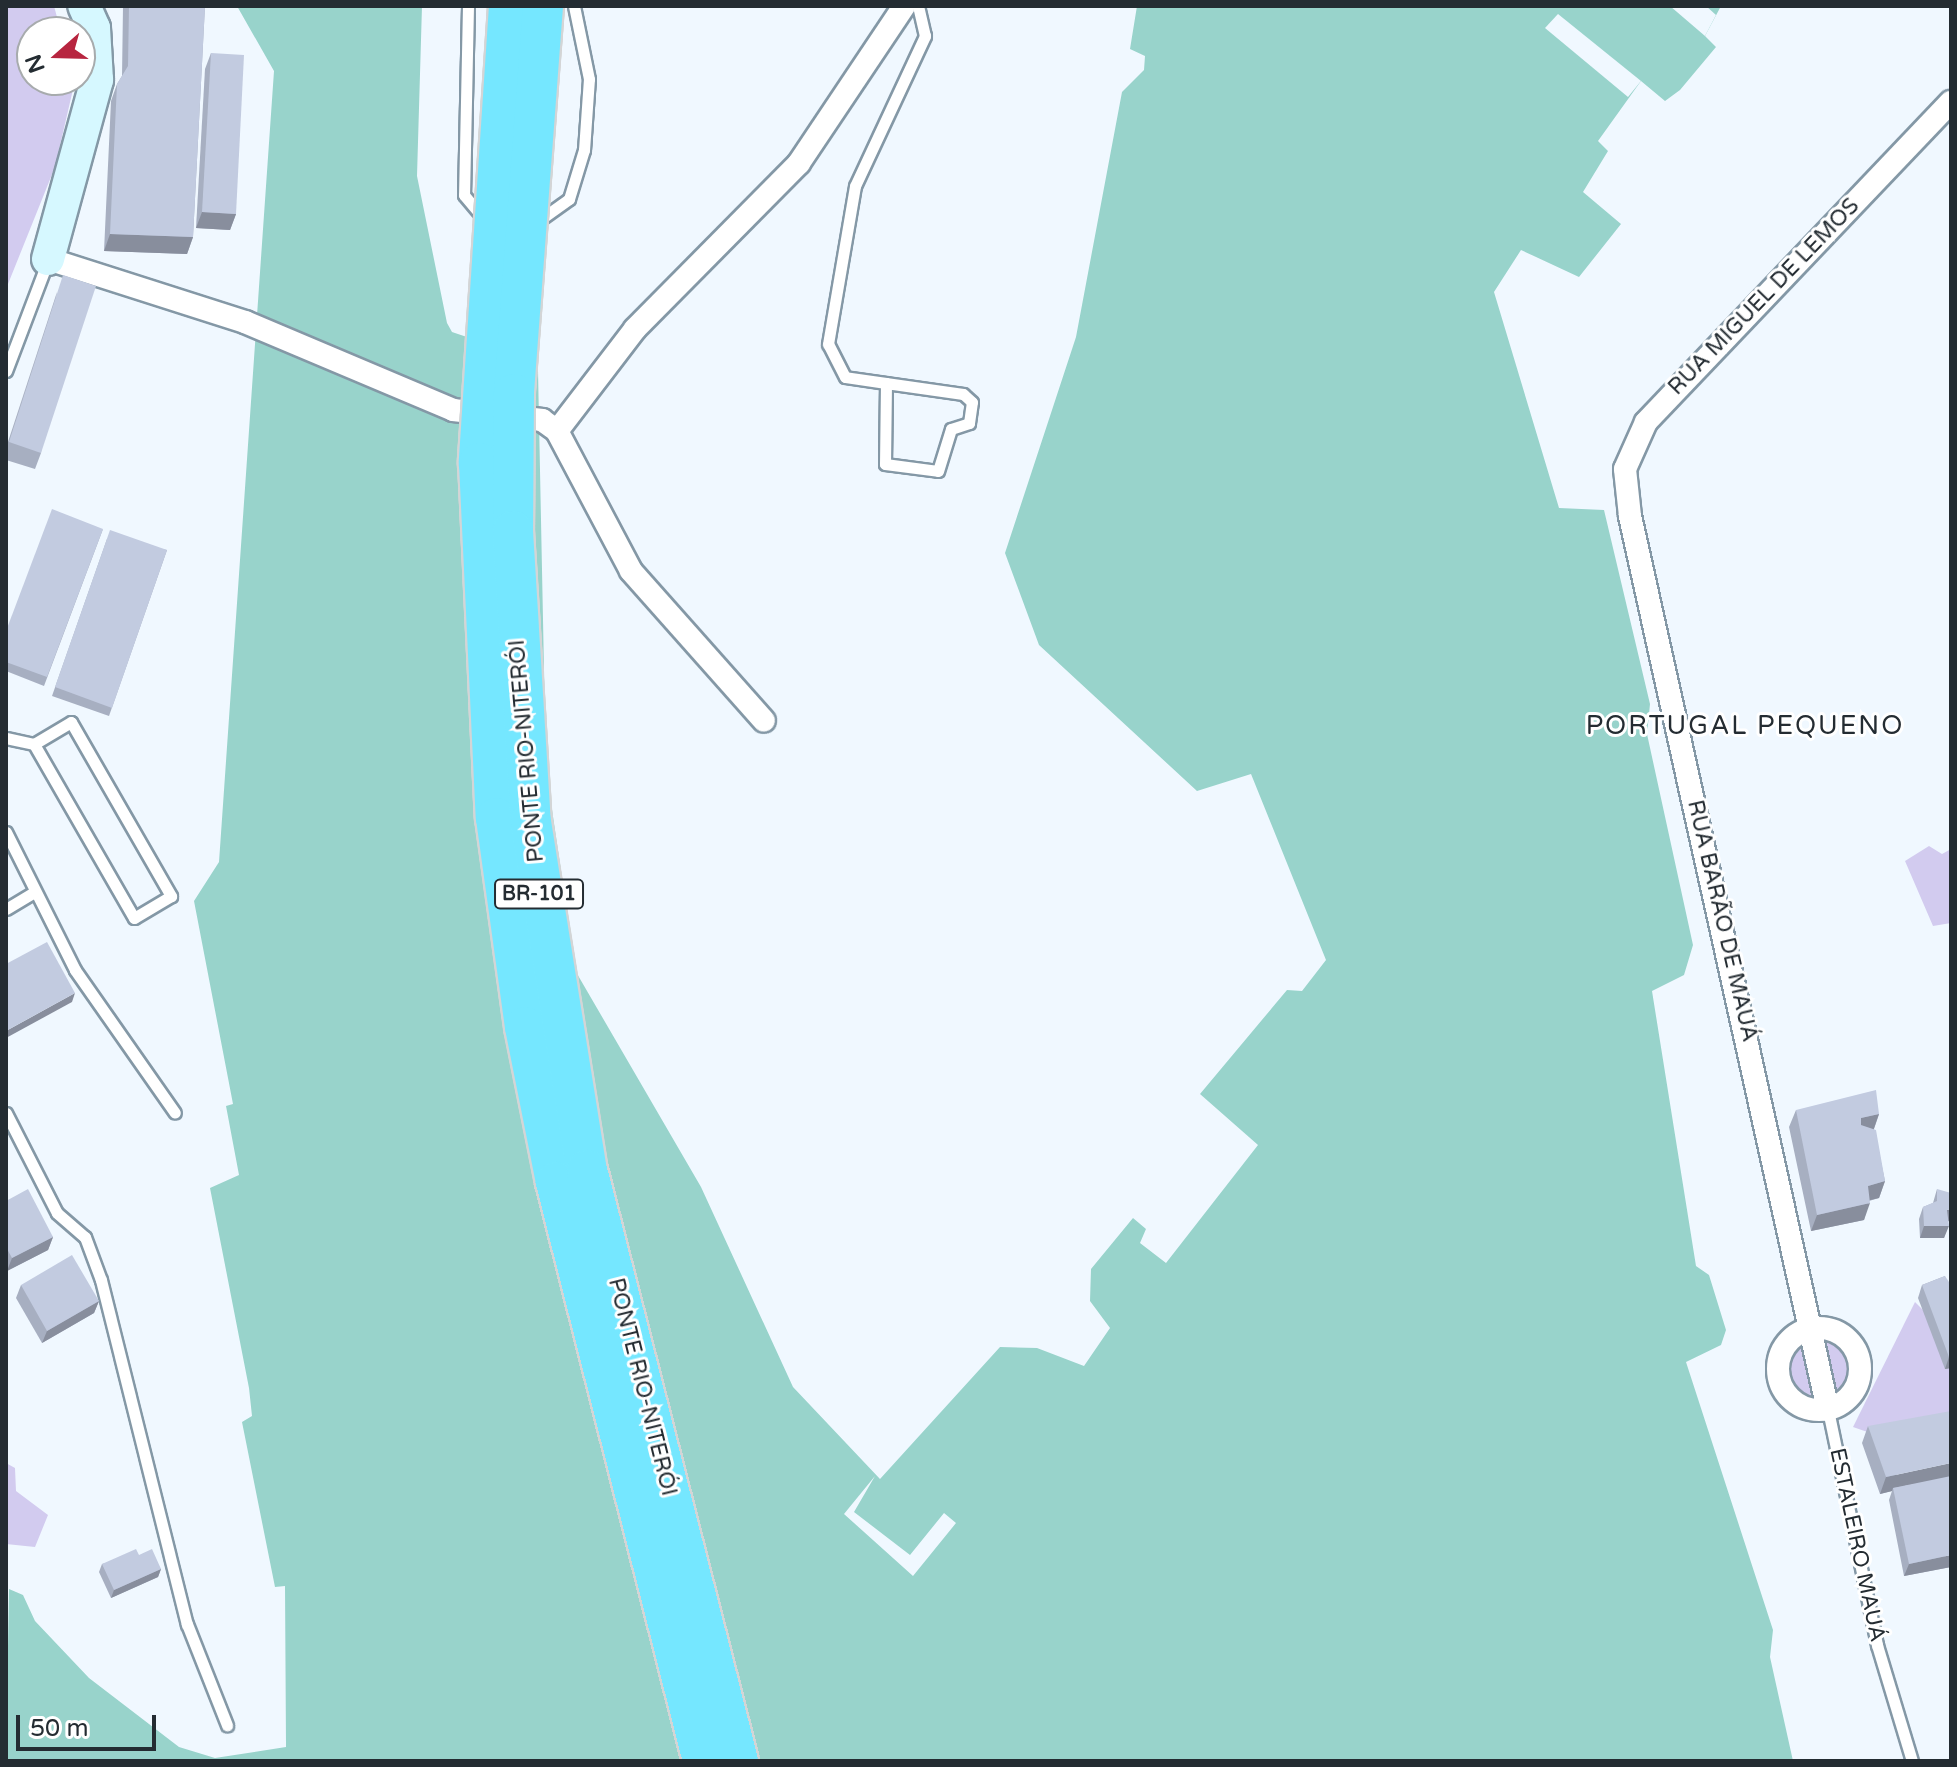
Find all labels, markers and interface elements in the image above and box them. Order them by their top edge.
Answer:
north arrow [16,16,96,96]
text: N [20,51,51,76]
street label: RUA MIGUEL DE LEMOS [1663,193,1865,401]
street label: PONTE RIO-NITERÓI [504,639,550,863]
district label: PORTUGAL PEQUENO [1586,710,1904,742]
street label: RUA BARÃO DE MAUÁ [1681,798,1763,1044]
road number: BR-101 [493,878,585,910]
street label: PONTE RIO-NITERÓI [602,1275,682,1499]
street label: ESTALEIRO MAUÁ [1824,1446,1890,1644]
scale bar [20,1699,160,1749]
text: 50 m [30,1714,88,1743]

